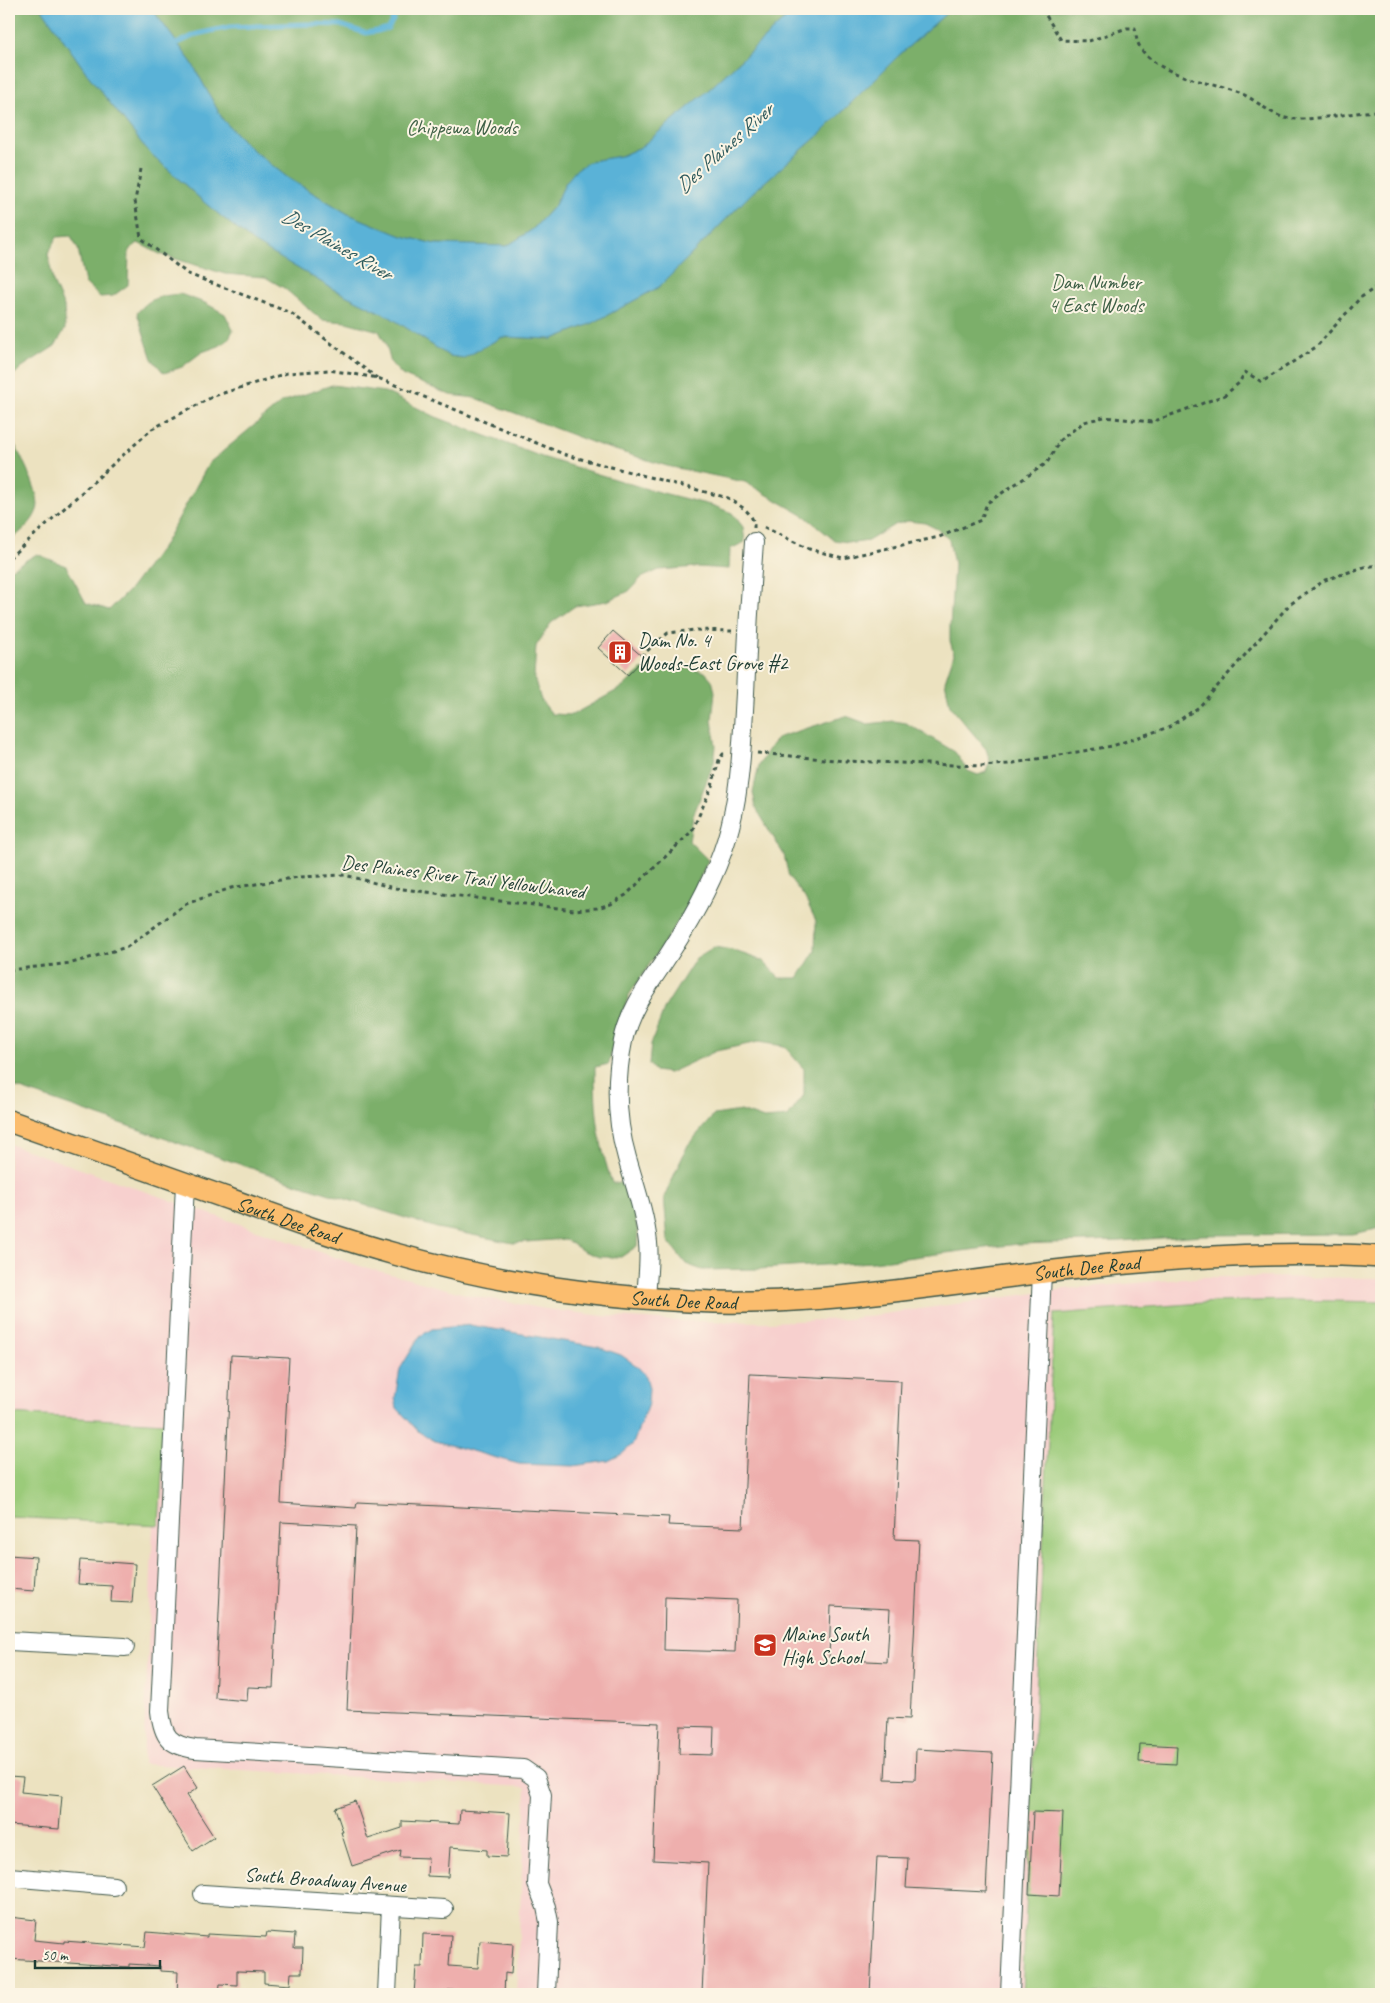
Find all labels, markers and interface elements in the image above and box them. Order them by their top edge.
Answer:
water label: Des Plaines River [670,95,781,199]
park label: Chippewa Woods [407,115,520,140]
water label: Des Plaines River [278,202,399,288]
park label: Dam Number 4 East Woods [1049,270,1145,318]
place label: Dam No. 4 Woods-East Grove #2 [638,628,789,676]
building icon: Dam No. 4 Woods-East Grove #2 [607,639,633,665]
street label: Des Plaines River Trail YellowUnaved [340,850,589,905]
street label: South Dee Road [233,1190,345,1250]
street label: South Dee Road [1032,1249,1144,1286]
street label: South Dee Road [629,1285,740,1315]
place label: Maine South High School [782,1622,870,1670]
school or university icon: Maine South High School [752,1632,778,1658]
street label: South Broadway Avenue [244,1862,408,1898]
scale bar [35,1938,160,1970]
text: 50 m [42,1946,69,1965]

